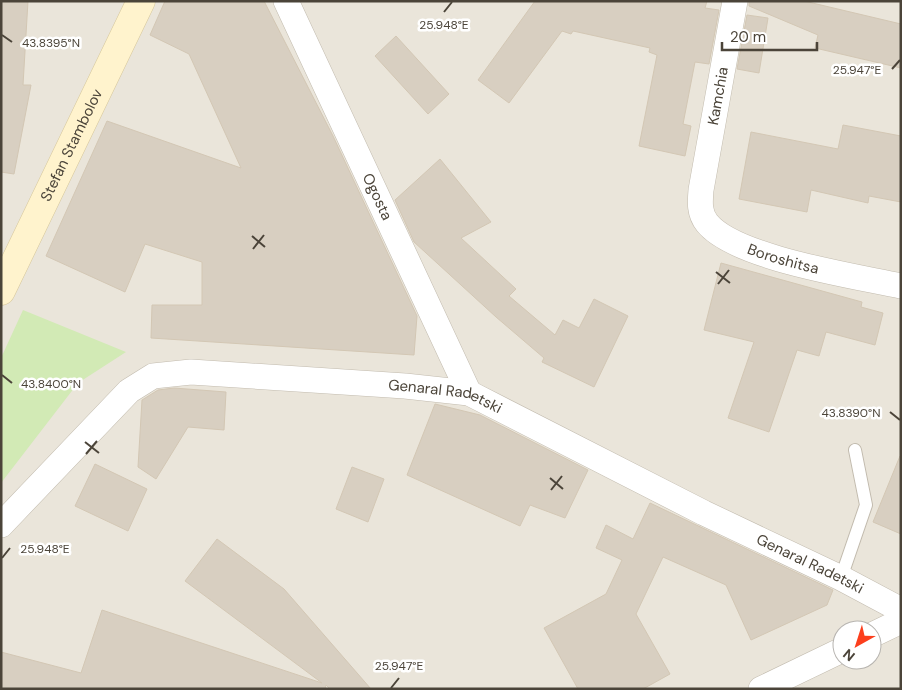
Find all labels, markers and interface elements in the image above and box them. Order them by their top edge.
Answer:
text: 25.948°E [419,17,469,33]
scale bar [722,20,817,52]
text: 20 m [730,27,766,47]
text: 43.8395°N [22,35,80,51]
text: 25.947°E [833,62,881,78]
street label: Kamchia [703,65,733,127]
street label: Stefan Stambolov [36,85,107,205]
street label: Ogosta [358,170,397,224]
street label: Boroshitsa [744,239,821,279]
street label: Genaral Radetski [388,375,505,418]
text: 43.8400°N [21,376,81,392]
text: 43.8390°N [822,405,880,421]
street label: Genaral Radetski [753,529,867,598]
text: 25.948°E [20,541,70,557]
north arrow [832,620,882,670]
text: N [839,645,858,665]
text: 25.947°E [375,658,423,674]

